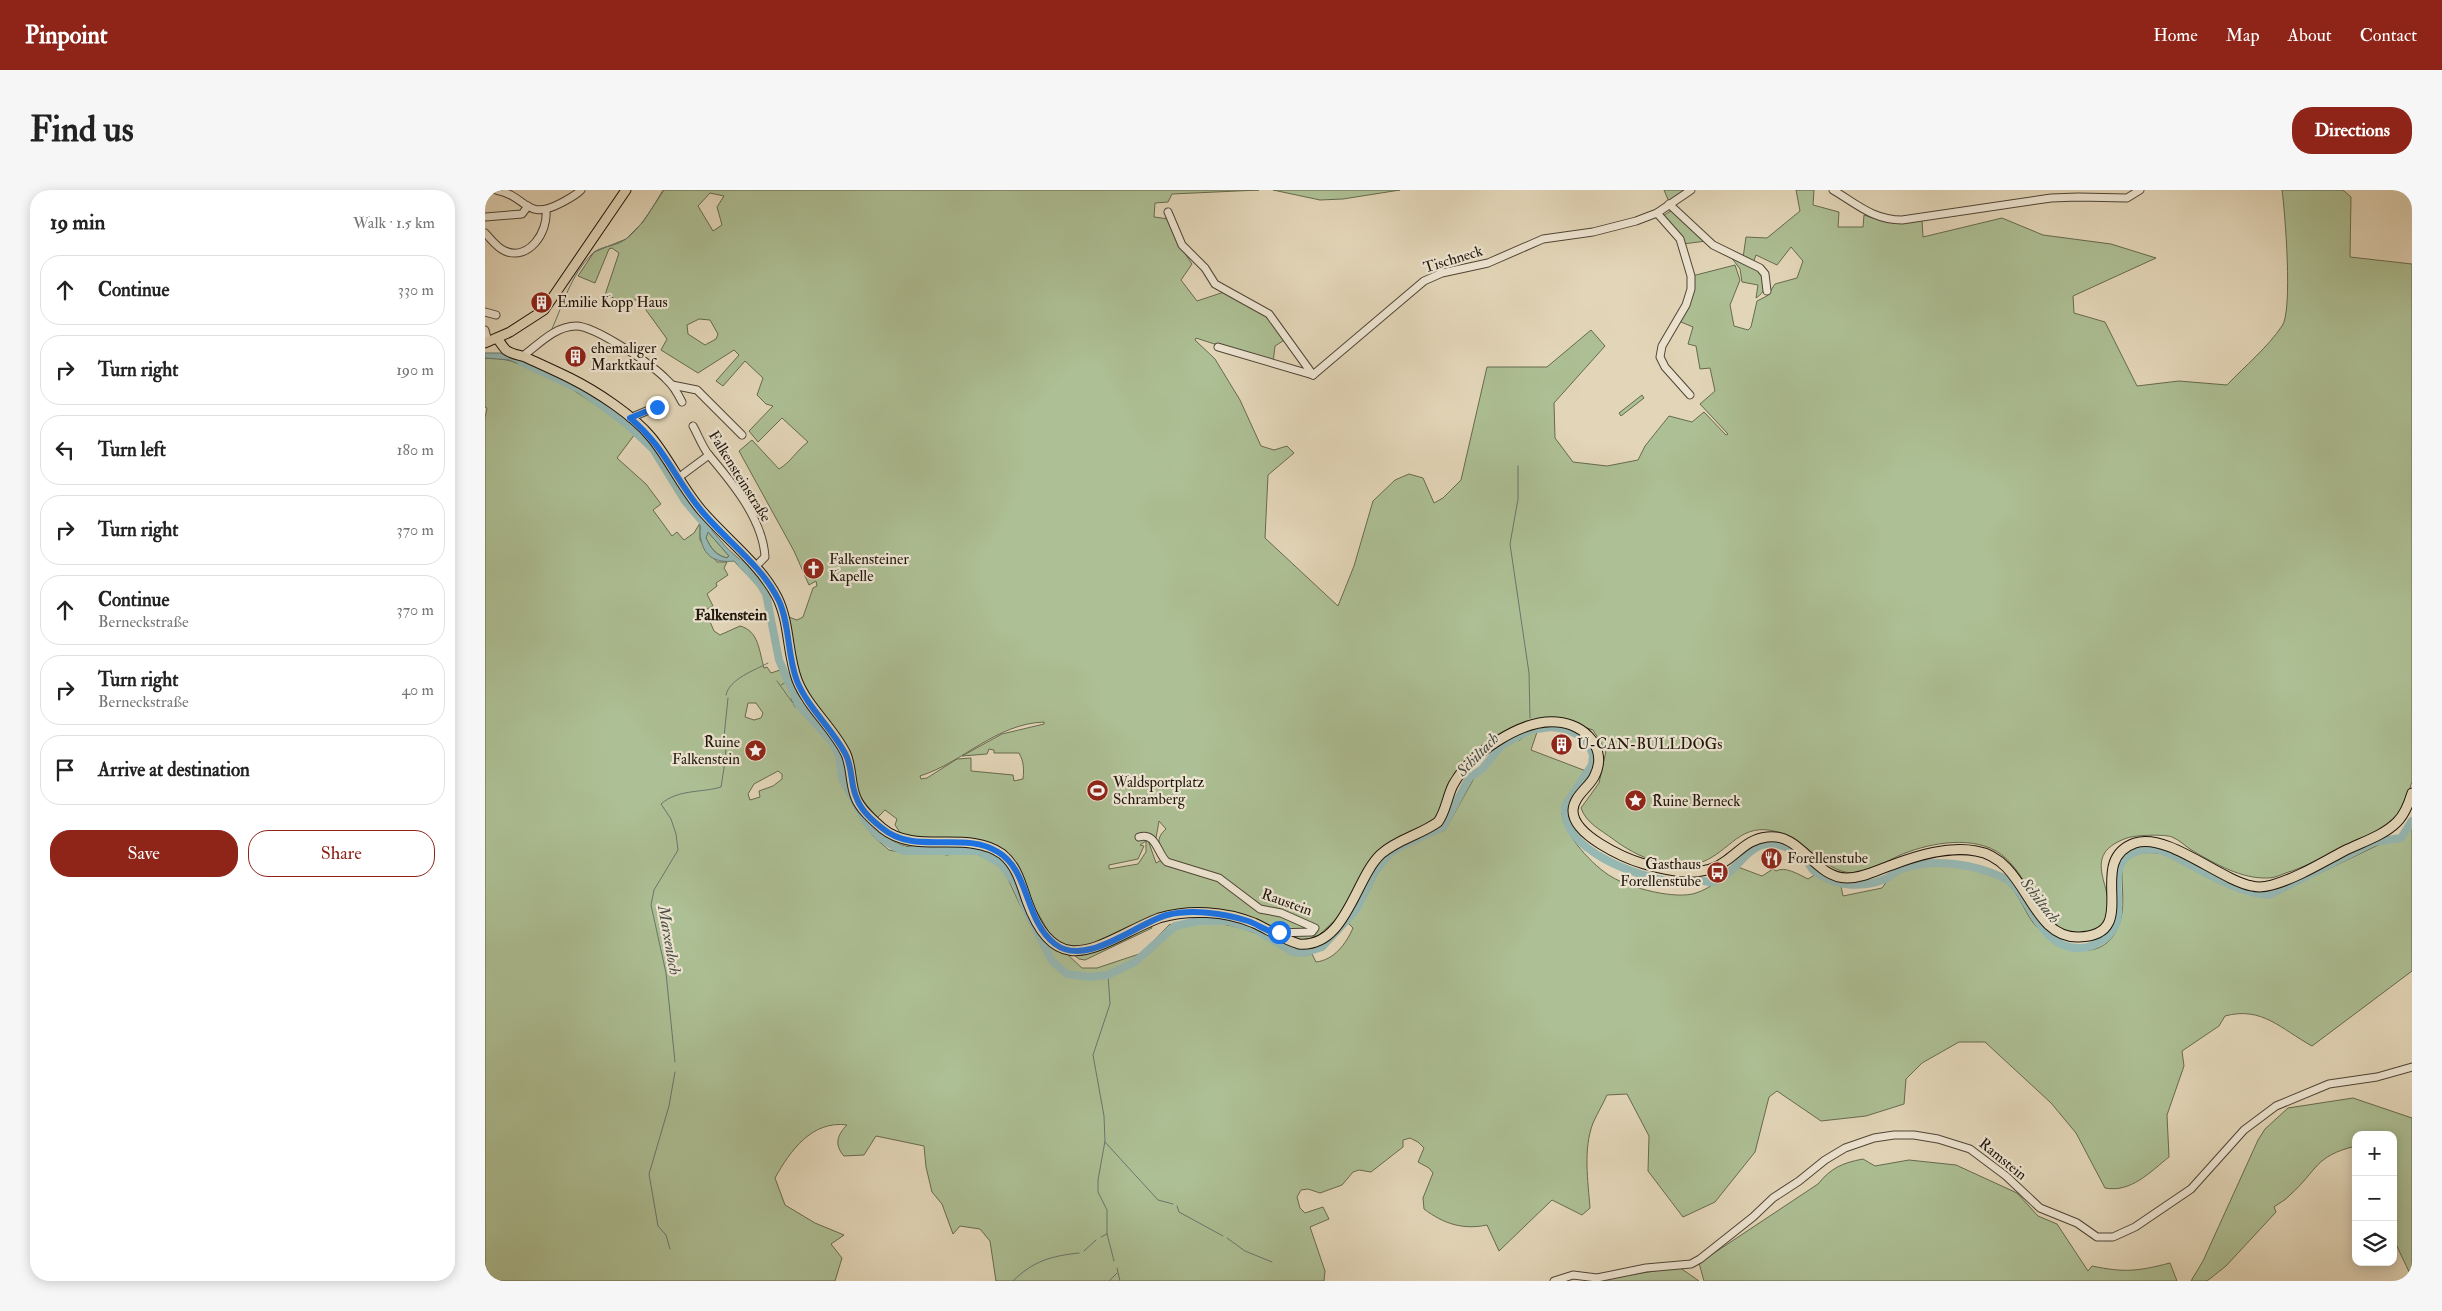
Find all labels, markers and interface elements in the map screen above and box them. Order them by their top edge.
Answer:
text: Pinpoint [25,20,108,51]
text: Home [2153,24,2198,47]
text: Map [2226,24,2260,47]
text: About [2288,24,2332,47]
text: Contact [2360,24,2417,47]
button: Directions [2292,107,2412,154]
text: Find us [30,108,134,152]
text: 19 min [50,209,105,236]
text: Walk · 1.5 km [353,213,435,233]
street label: Tischneck [1421,241,1485,278]
icon: ahead [51,276,79,304]
text: Continue [98,278,169,302]
text: 330 m [398,280,434,300]
building icon: Emilie Kopp Haus [529,290,553,314]
place label: Emilie Kopp Haus [557,293,668,313]
place label: ehemaliger Marktkauf [591,339,657,375]
building icon: ehemaliger Marktkauf [563,345,587,369]
icon: right [51,356,79,384]
text: Turn right [98,358,178,382]
text: 190 m [396,360,434,380]
route end [646,396,669,419]
street label: Falkensteinstraße [704,427,775,525]
icon: left [51,436,79,464]
text: Turn left [98,438,166,462]
text: 180 m [397,440,434,460]
icon: right [51,516,79,544]
text: Turn right [98,518,178,542]
text: 370 m [397,520,434,540]
place label: Falkensteiner Kapelle [829,550,909,587]
church icon: Falkensteiner Kapelle [801,556,825,580]
text: Continue [98,588,169,612]
icon: ahead [51,596,79,624]
text: 370 m [397,600,434,620]
district label: Falkenstein [695,605,768,625]
text: Berneckstraße [98,612,189,632]
text: Turn right [98,668,178,692]
icon: right [51,676,79,704]
text: 40 m [401,680,434,700]
text: Berneckstraße [98,692,189,712]
water label: Schiltach [1451,729,1503,781]
building icon: U-CAN-BULLDOGs [1549,732,1573,756]
place label: Ruine Falkenstein [672,733,740,769]
place label: U-CAN-BULLDOGs [1577,735,1722,754]
place icon: Ruine Falkenstein [744,739,768,763]
icon: arrive [51,756,79,784]
text: Arrive at destination [98,758,250,782]
place label: Waldsportplatz Schramberg [1112,773,1204,809]
sports icon: Waldsportplatz Schramberg [1085,779,1109,803]
place icon: Ruine Berneck [1624,789,1648,813]
place label: Ruine Berneck [1652,792,1740,811]
button: Save [50,830,238,877]
button: Share [248,830,435,877]
restaurant icon: Forellenstube [1759,846,1783,870]
place label: Forellenstube [1787,849,1868,868]
place label: Gasthaus Forellenstube [1620,855,1701,891]
bus stop icon: Gasthaus Forellenstube [1705,861,1729,885]
water label: Schiltach [2015,873,2064,928]
street label: Raustein [1259,885,1315,920]
water label: Marxenloch [653,903,685,976]
route start [1268,921,1291,944]
map controls [2352,1131,2397,1266]
button: + [2352,1131,2397,1176]
street label: Ramstein [1975,1134,2031,1185]
button: − [2352,1176,2397,1221]
button: layers [2352,1221,2397,1266]

